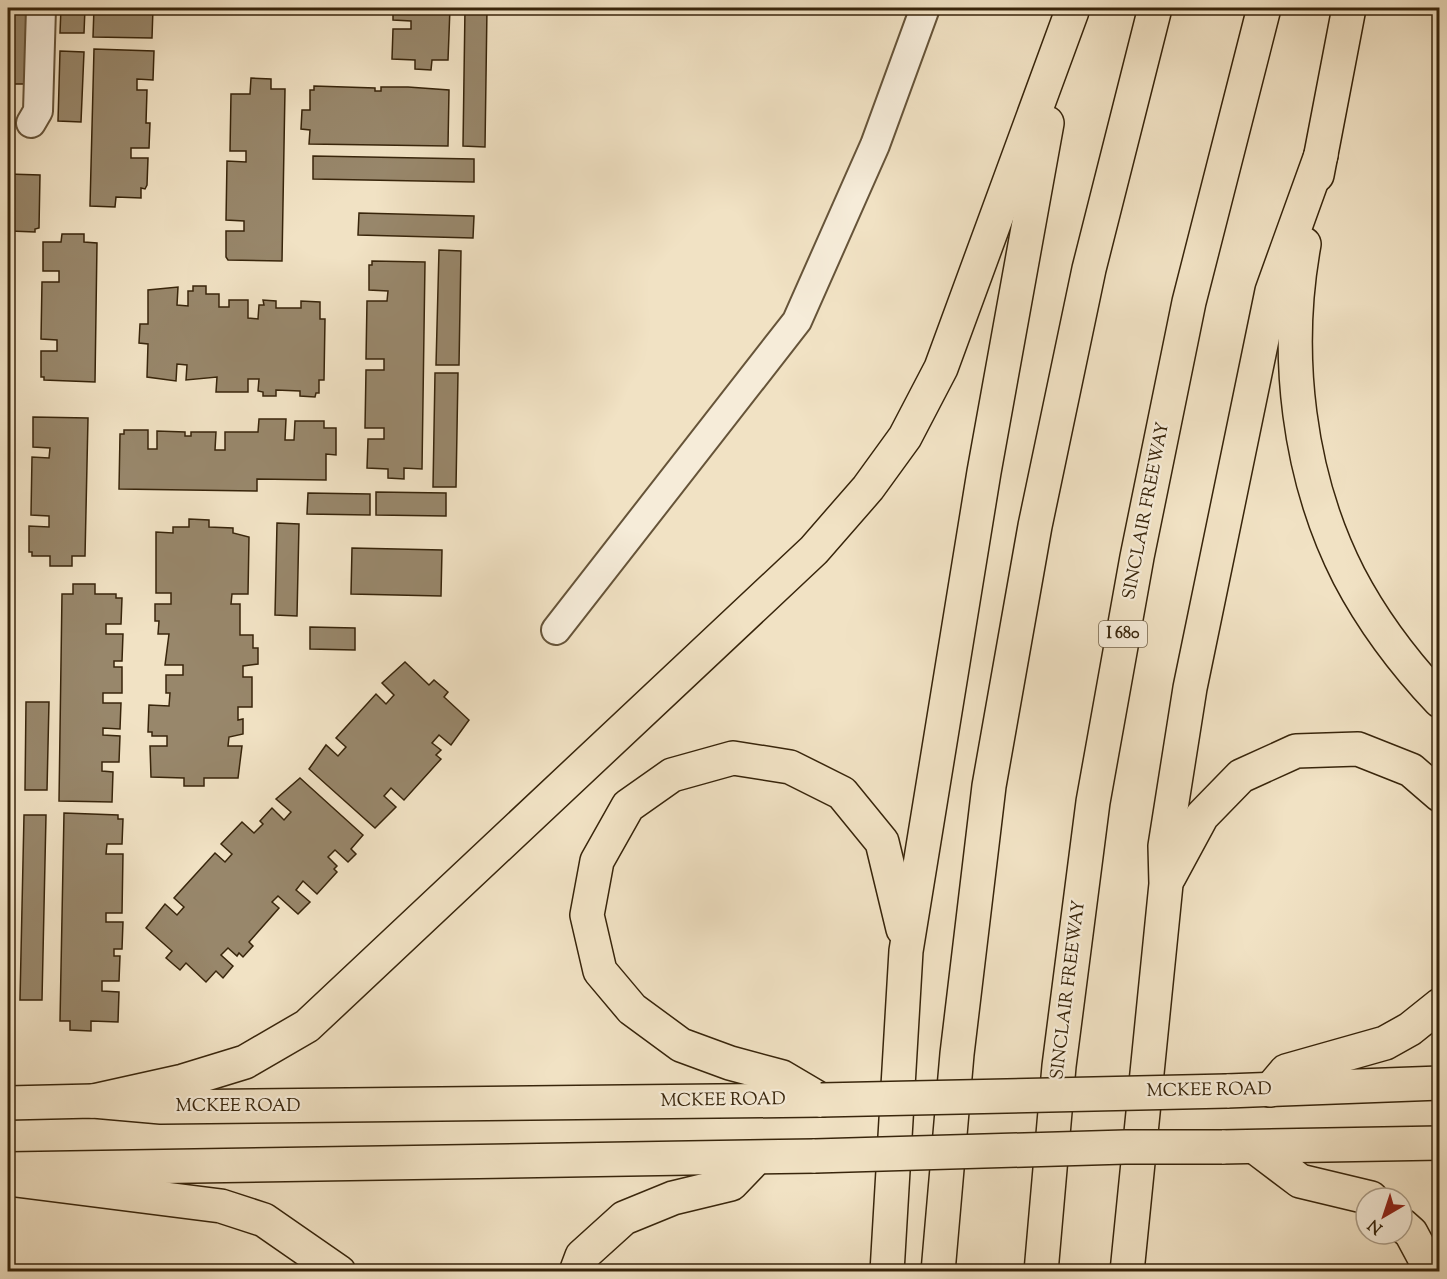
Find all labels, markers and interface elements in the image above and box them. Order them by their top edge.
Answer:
street label: SINCLAIR FREEWAY [1117,420,1177,602]
road number: I 680 [1099,621,1147,647]
street label: SINCLAIR FREEWAY [1045,899,1093,1081]
street label: MCKEE ROAD [1146,1077,1272,1105]
street label: MCKEE ROAD [660,1087,786,1115]
street label: MCKEE ROAD [175,1094,301,1120]
north arrow [1354,1186,1414,1246]
text: N [1364,1213,1388,1239]

